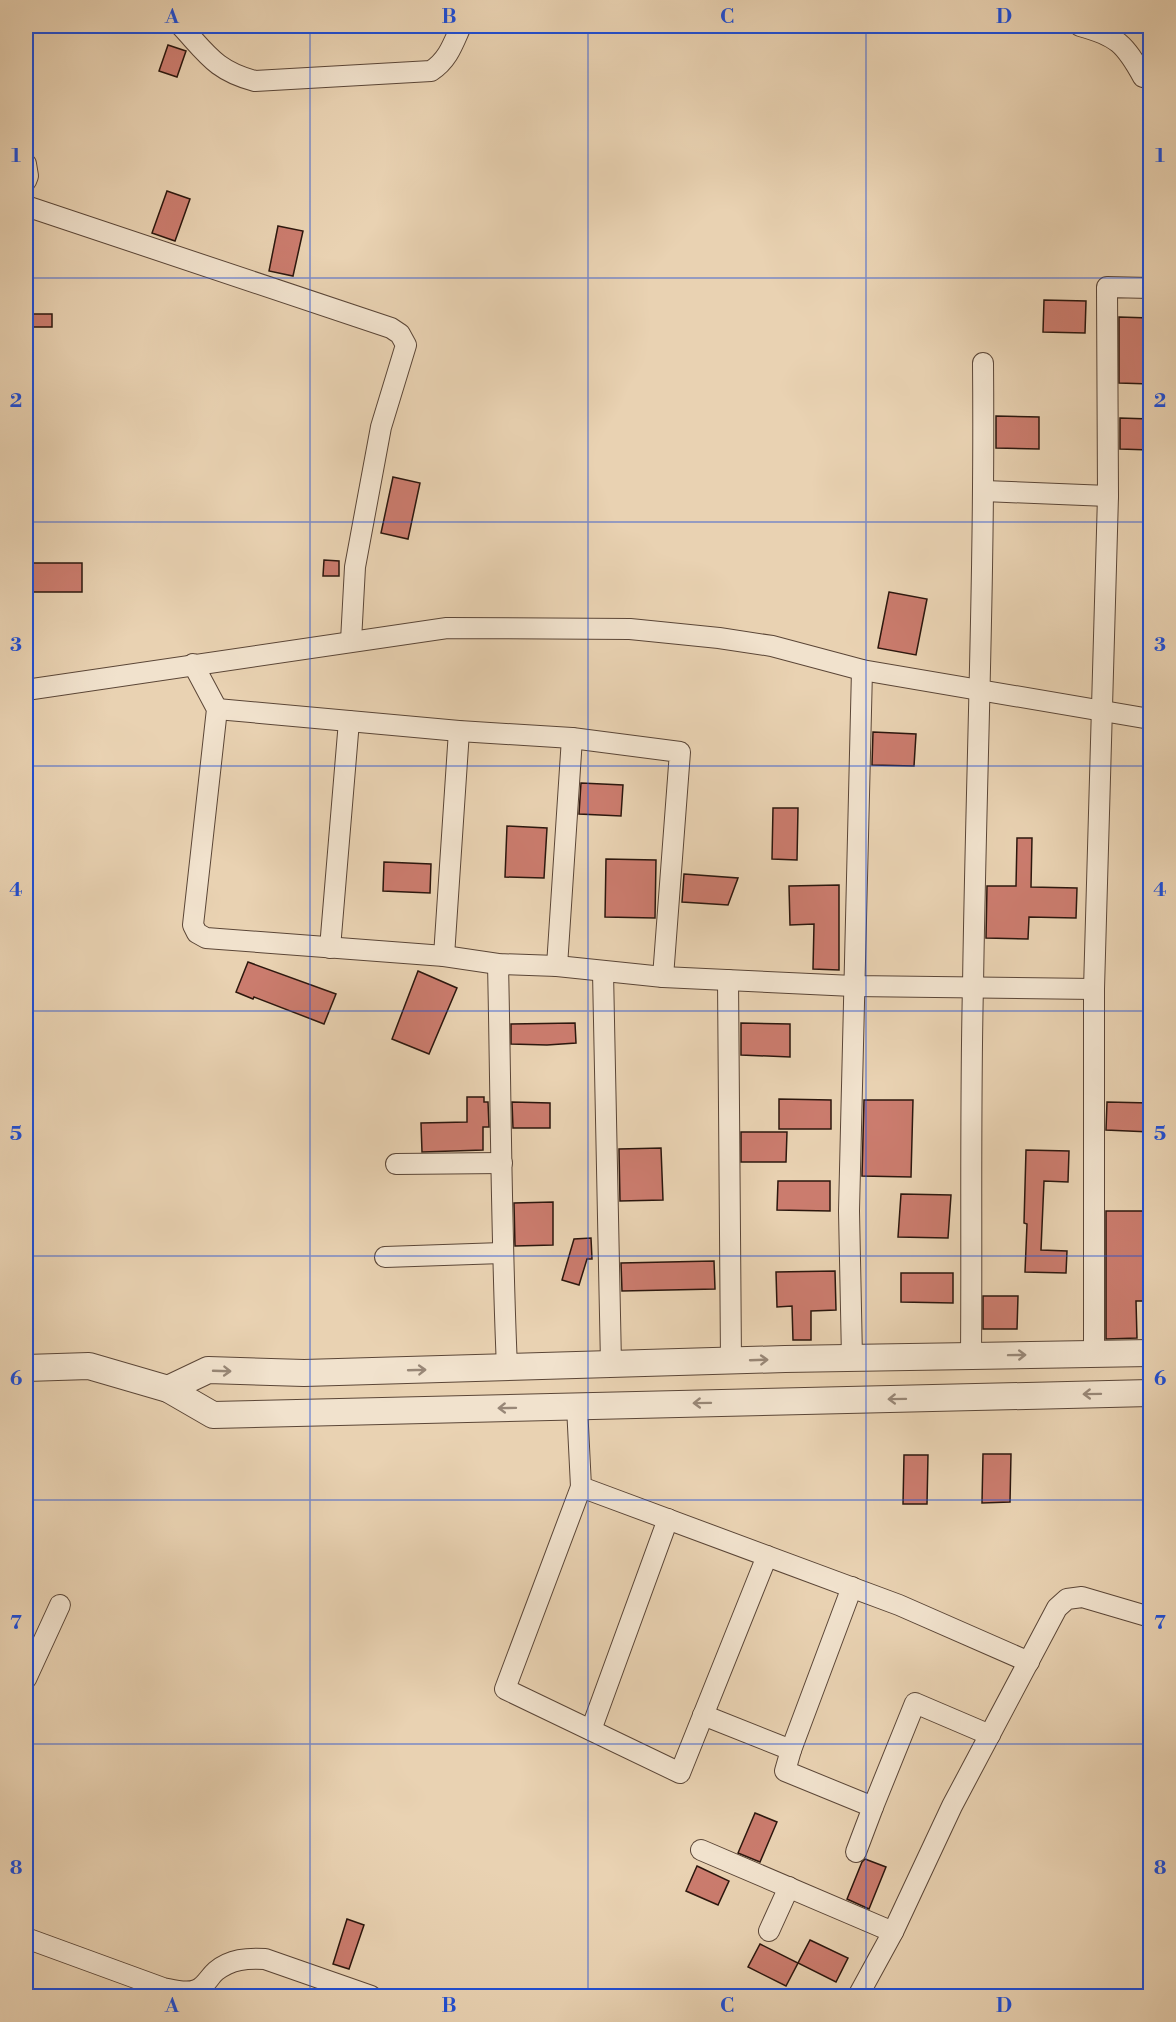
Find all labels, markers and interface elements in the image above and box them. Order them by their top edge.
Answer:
text: A [164,5,180,30]
text: B [441,5,457,30]
text: C [720,5,734,30]
text: D [996,5,1012,30]
text: 1 [11,144,21,169]
text: 1 [1155,144,1165,169]
text: 2 [10,389,22,414]
text: 2 [1154,389,1166,414]
text: 3 [10,633,22,658]
text: 3 [1154,633,1166,658]
text: 4 [9,878,23,903]
text: 4 [1153,878,1167,903]
text: 5 [10,1122,22,1147]
text: 5 [1154,1122,1166,1147]
one-way arrow [1006,1349,1026,1361]
one-way arrow [748,1354,768,1365]
one-way arrow [406,1364,426,1376]
one-way arrow [212,1365,232,1376]
text: 6 [10,1367,23,1392]
text: 6 [1154,1367,1167,1392]
one-way arrow [1083,1389,1103,1400]
one-way arrow [888,1393,908,1405]
one-way arrow [693,1398,713,1409]
one-way arrow [498,1402,518,1414]
text: 7 [10,1611,22,1636]
text: 7 [1154,1611,1166,1636]
text: 8 [10,1856,23,1881]
text: 8 [1154,1856,1167,1881]
text: A [164,1994,180,2019]
text: B [441,1994,457,2019]
text: C [720,1994,734,2019]
text: D [996,1994,1012,2019]

